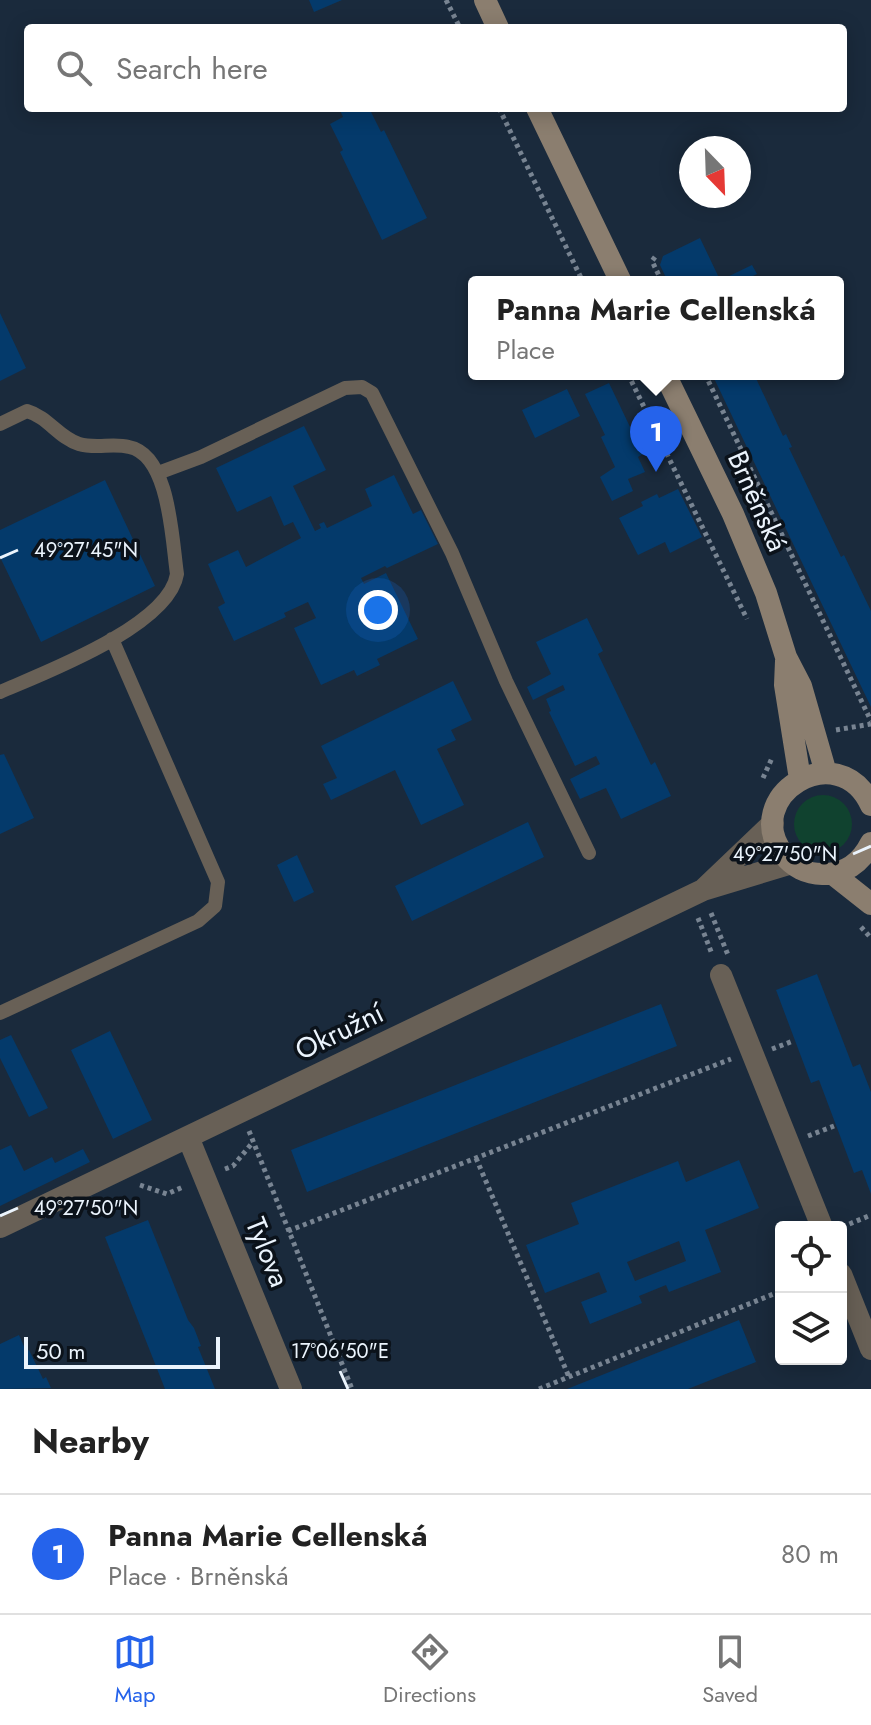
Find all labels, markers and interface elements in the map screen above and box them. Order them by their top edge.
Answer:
search box [24,24,847,112]
icon: search [52,46,96,90]
text: Search here [116,47,268,90]
north arrow [679,136,751,208]
popup [468,276,844,380]
text: Panna Marie Cellenská [496,288,816,331]
text: Place [496,331,555,369]
pin: 1 [630,406,682,472]
street label: Brněnská [717,444,798,558]
text: 49°27'45"N [34,536,138,565]
your location [358,590,398,630]
text: 49°27'50"N [733,840,837,869]
street label: Okružní [288,992,392,1070]
text: 49°27'50"N [34,1194,138,1223]
street label: Tylova [235,1211,300,1293]
map controls [775,1221,847,1365]
button: locate [775,1221,847,1293]
button: layers [775,1293,847,1365]
scale bar [24,1333,220,1369]
text: 50 m [36,1335,85,1367]
text: 17°06'50"E [291,1337,389,1366]
text: Nearby [32,1417,149,1466]
text: Panna Marie Cellenská [108,1514,428,1557]
text: 1 [51,1535,65,1573]
text: 80 m [781,1535,839,1573]
text: Place · Brněnská [108,1557,289,1595]
tab: Map [113,1630,157,1710]
tab: Directions [383,1630,476,1710]
tab: Saved [702,1630,758,1710]

